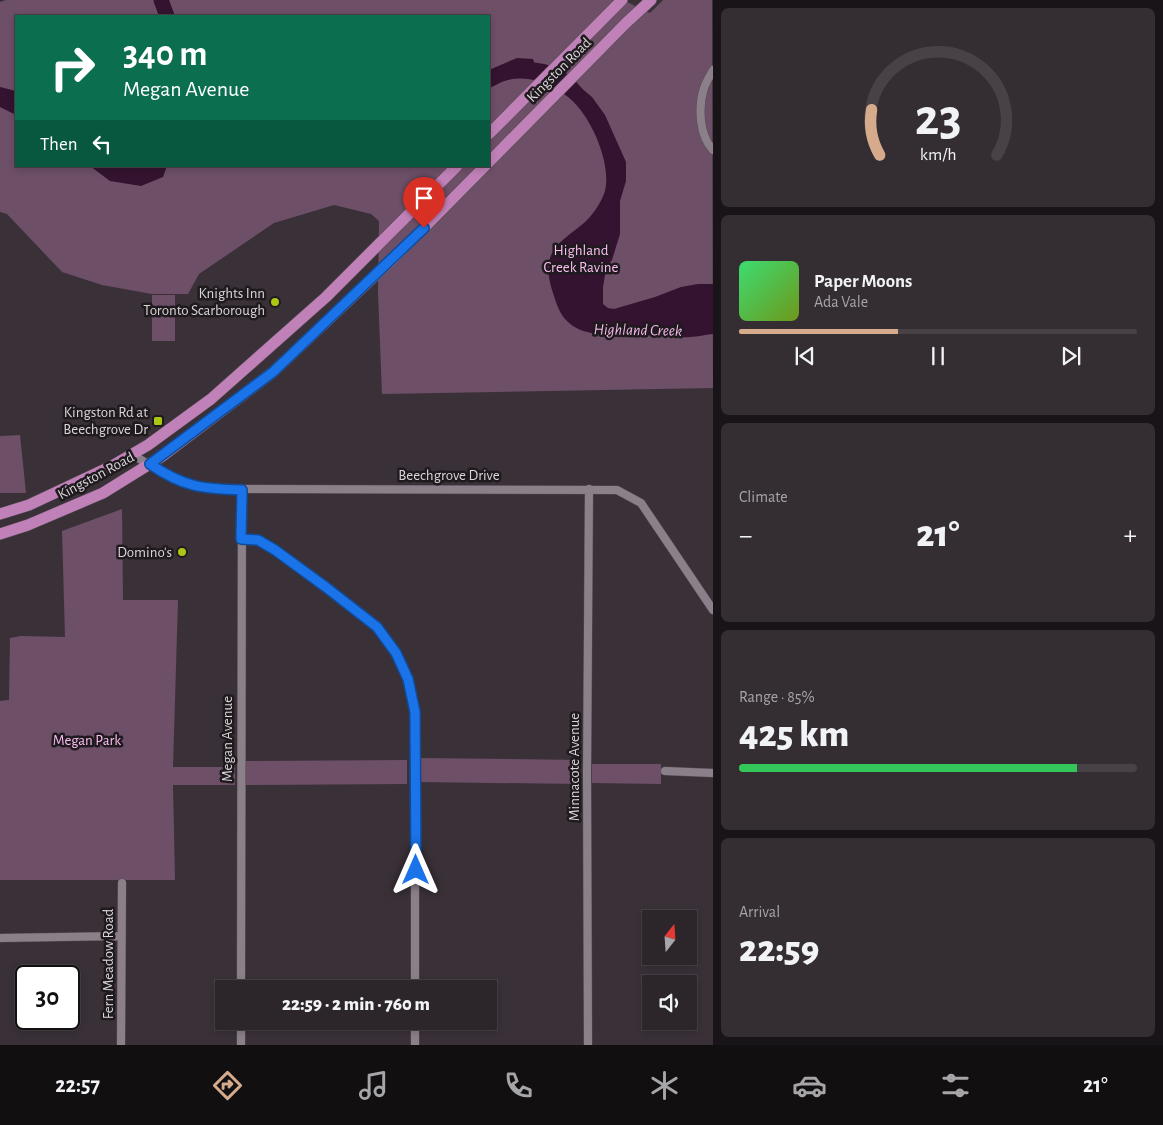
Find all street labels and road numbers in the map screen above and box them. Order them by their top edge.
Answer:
street label: Kingston Road [524,35,594,105]
street label: Kingston Road [55,449,137,502]
street label: Beechgrove Drive [398,468,500,483]
street label: Megan Avenue [220,696,235,782]
street label: Minnacote Avenue [567,713,582,821]
street label: Fern Meadow Road [101,908,116,1019]

